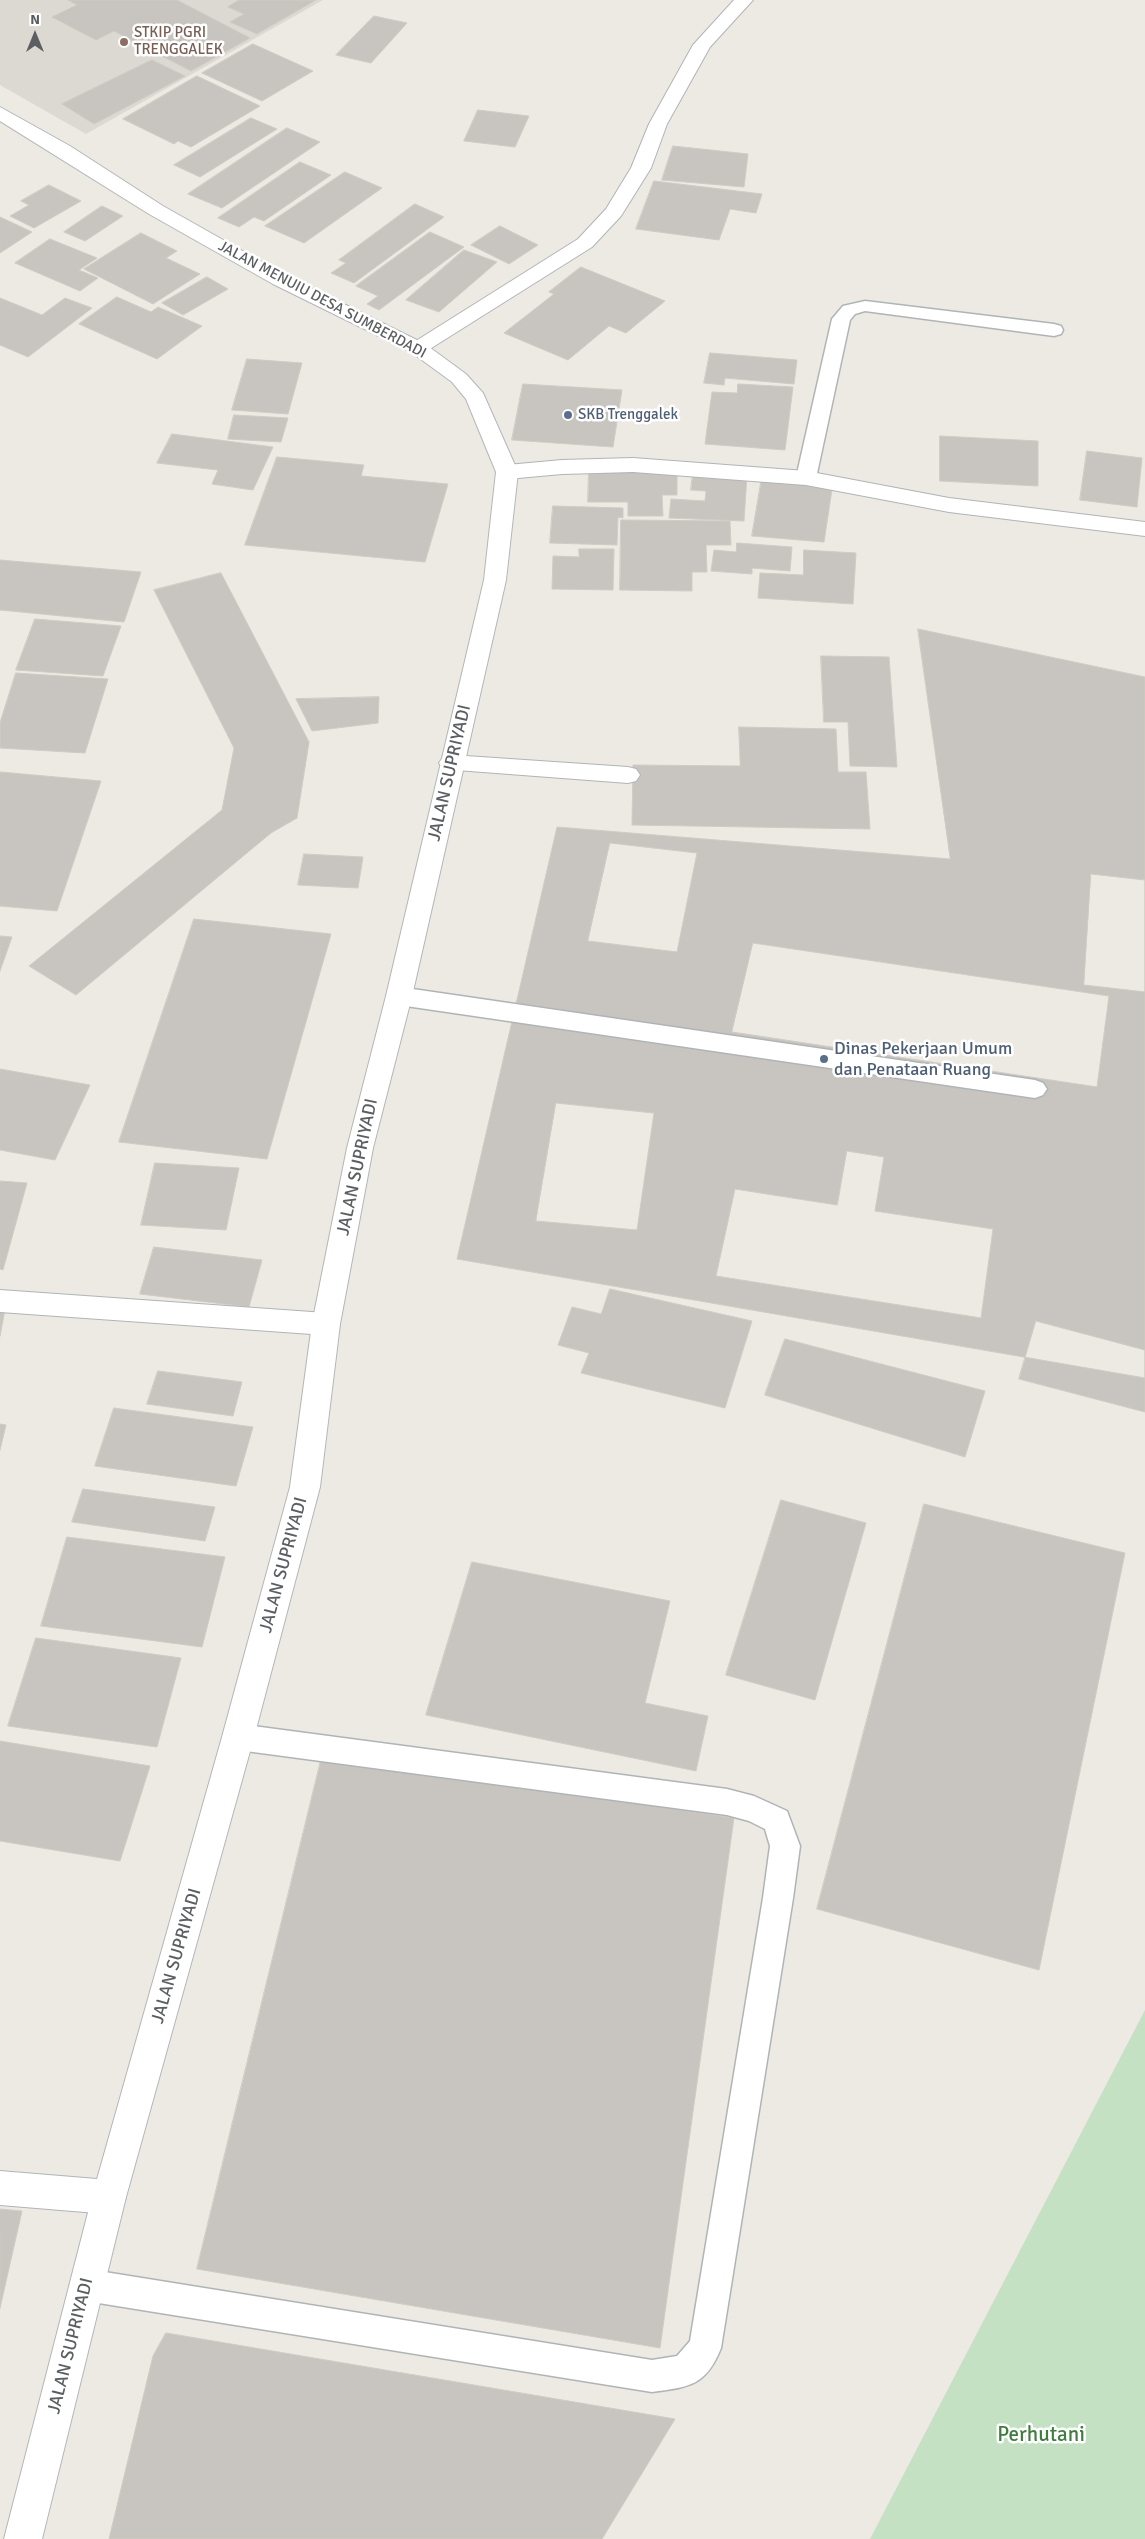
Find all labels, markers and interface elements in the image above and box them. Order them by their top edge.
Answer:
north arrow [10,10,60,60]
text: N [30,11,40,28]
place label: STKIP PGRI TRENGGALEK [134,24,223,59]
marker: STKIP PGRI TRENGGALEK [118,36,130,48]
street label: JALAN MENUIU DESA SUMBERDADI [215,237,429,363]
place label: SKB Trenggalek [578,406,678,424]
marker: SKB Trenggalek [562,409,574,421]
street label: JALAN SUPRIYADI [424,703,476,843]
place label: Dinas Pekerjaan Umum dan Penataan Ruang [834,1038,1012,1080]
marker: Dinas Pekerjaan Umum dan Penataan Ruang [818,1053,830,1065]
street label: JALAN SUPRIYADI [333,1096,383,1238]
street label: JALAN SUPRIYADI [256,1495,312,1635]
street label: JALAN SUPRIYADI [147,1886,207,2026]
street label: JALAN SUPRIYADI [44,2276,98,2416]
park label: Perhutani [997,2422,1085,2448]

